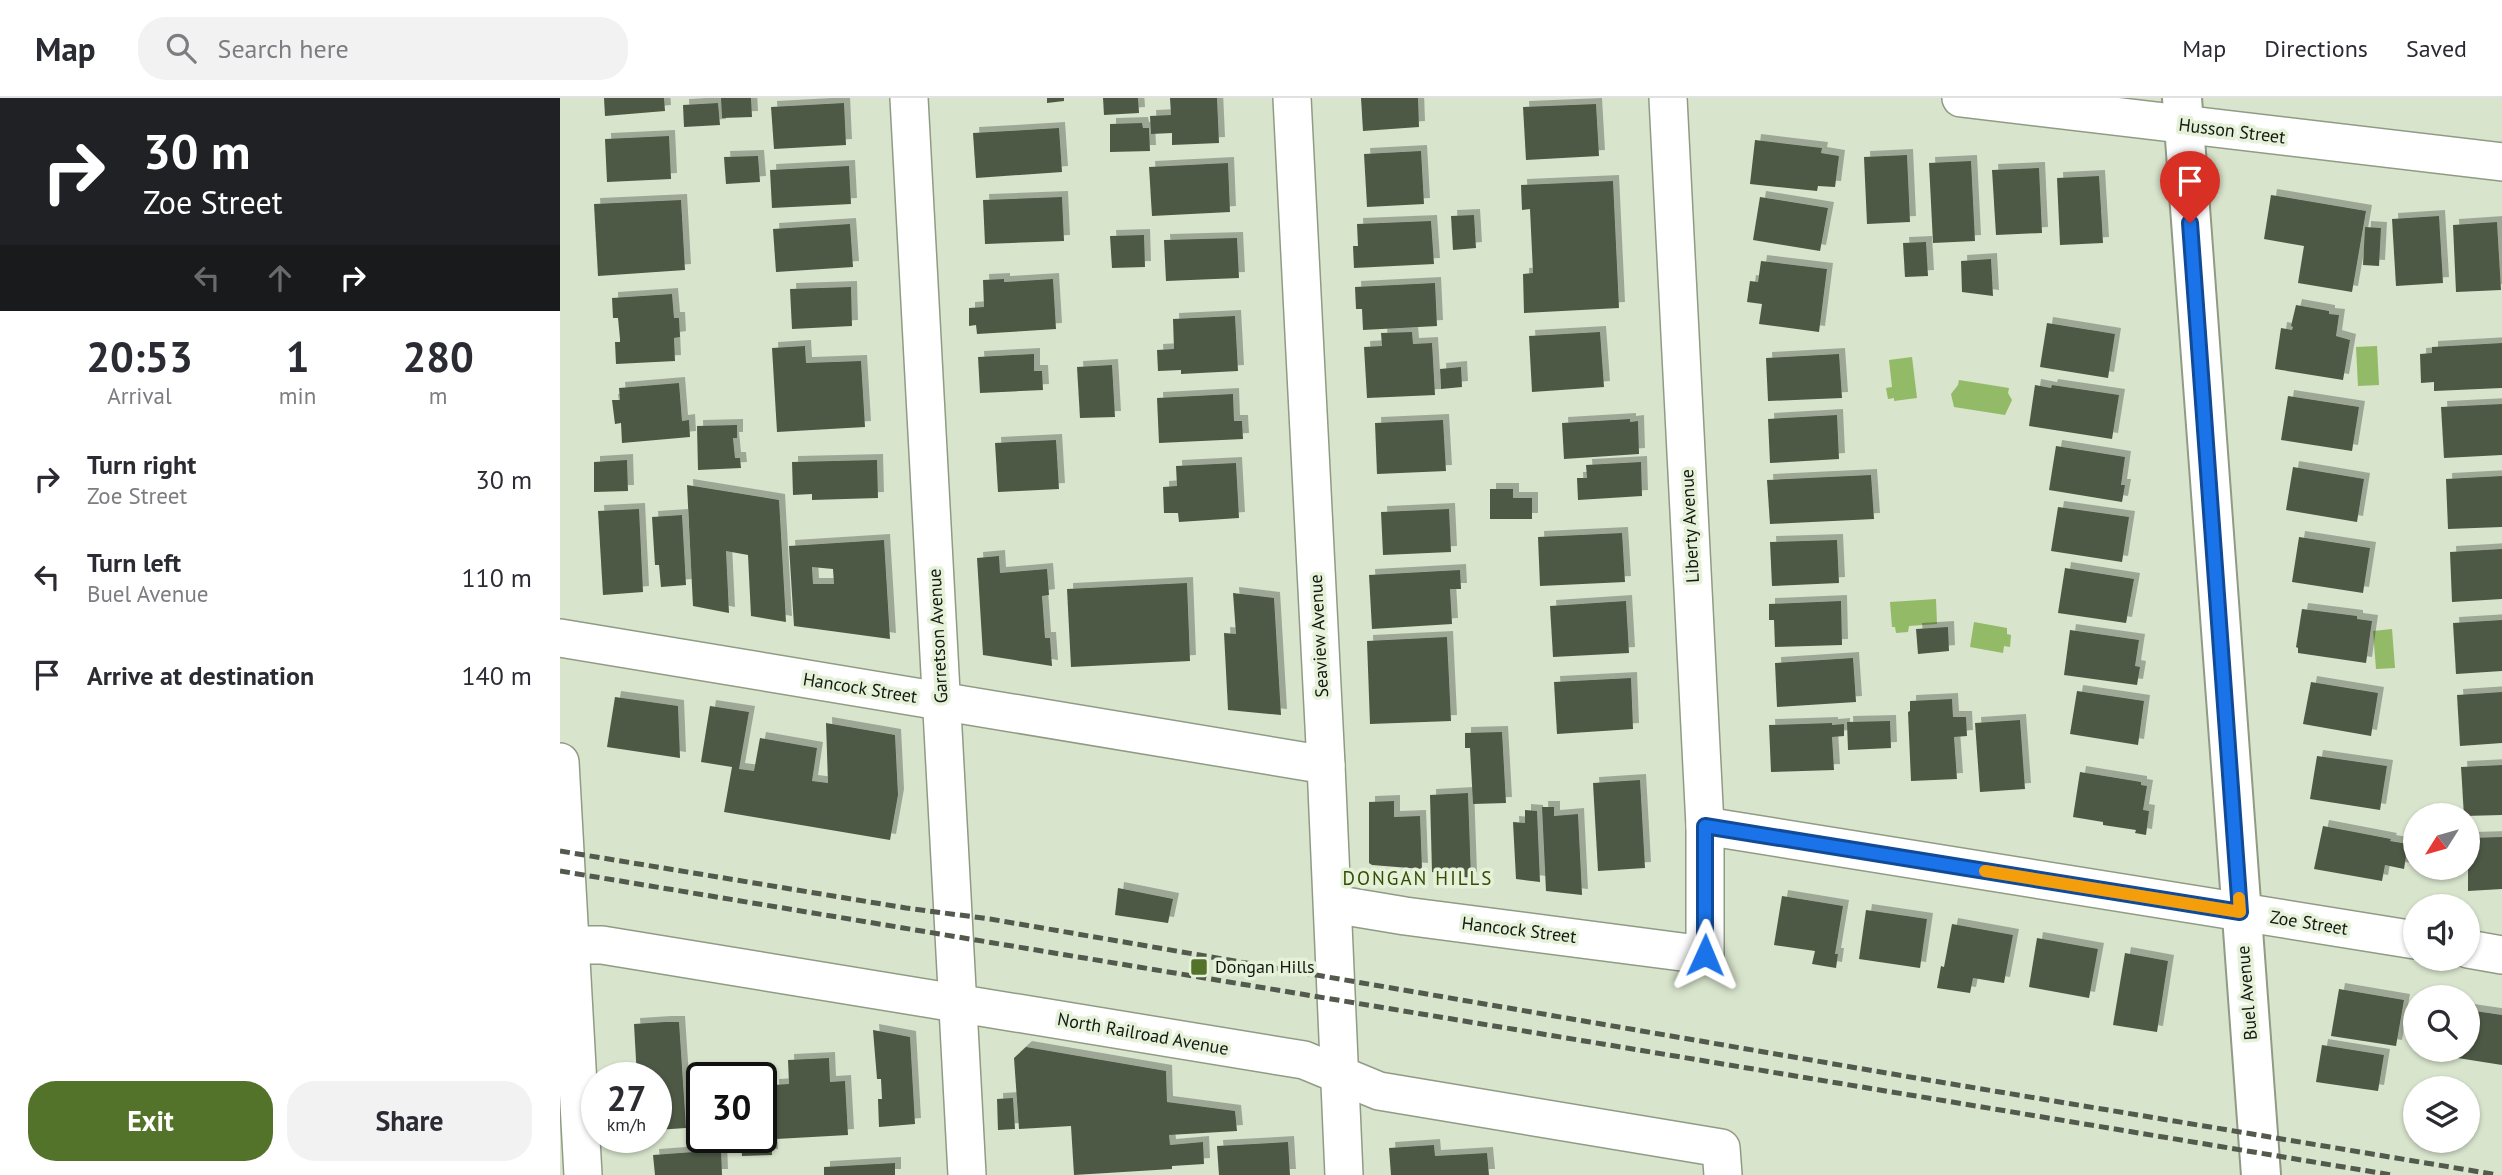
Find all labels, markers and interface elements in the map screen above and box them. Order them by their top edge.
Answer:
search box [138,17,628,80]
text: Map [35,27,96,70]
icon: search [162,29,200,67]
text: Search here [218,32,349,65]
text: Map [2182,33,2226,64]
text: Directions [2264,33,2368,64]
text: Saved [2406,33,2467,64]
street label: Husson Street [2177,113,2287,148]
text: 30 m [143,119,250,183]
icon: right [28,126,119,217]
pin [2160,151,2220,223]
icon: arrive [2171,162,2209,200]
text: Zoe Street [143,181,283,223]
icon: left [188,259,226,297]
icon: ahead [261,259,299,297]
icon: right [334,259,372,297]
text: 20:53 [86,329,193,384]
text: 1 [286,329,309,384]
text: 280 [402,329,474,384]
text: Arrival [107,381,172,410]
text: min [279,381,316,410]
text: m [429,381,447,410]
text: Turn right [87,448,196,481]
icon: right [28,460,66,498]
text: 30 m [476,463,532,496]
street label: Liberty Avenue [1675,469,1704,584]
text: Zoe Street [87,481,187,510]
text: Turn left [87,546,181,579]
icon: left [28,558,66,596]
text: 110 m [461,561,532,594]
street label: Garretson Avenue [922,568,953,704]
street label: Seaview Avenue [1304,574,1333,698]
text: Buel Avenue [87,579,208,608]
icon: arrive [28,656,66,694]
text: Arrive at destination [87,659,314,692]
text: 140 m [461,659,532,692]
street label: Hancock Street [801,667,919,708]
north arrow [2403,803,2480,880]
map controls [2403,803,2480,1153]
district label: DONGAN HILLS [1343,866,1493,890]
button: sound [2403,894,2480,971]
street label: Zoe Street [2269,905,2350,940]
street label: Hancock Street [1460,911,1578,948]
position arrow [1668,918,1742,992]
street label: Buel Avenue [2231,945,2262,1041]
place label: Dongan Hills [1215,955,1315,978]
marker: Dongan Hills [1189,957,1209,977]
button: search [2403,985,2480,1062]
street label: North Railroad Avenue [1056,1007,1231,1060]
speed limit sign: 30 [686,1062,777,1153]
text: 27 [607,1075,646,1121]
button: layers [2403,1076,2480,1153]
button: Exit [28,1081,273,1161]
button: Share [287,1081,532,1161]
text: km/h [607,1113,646,1136]

